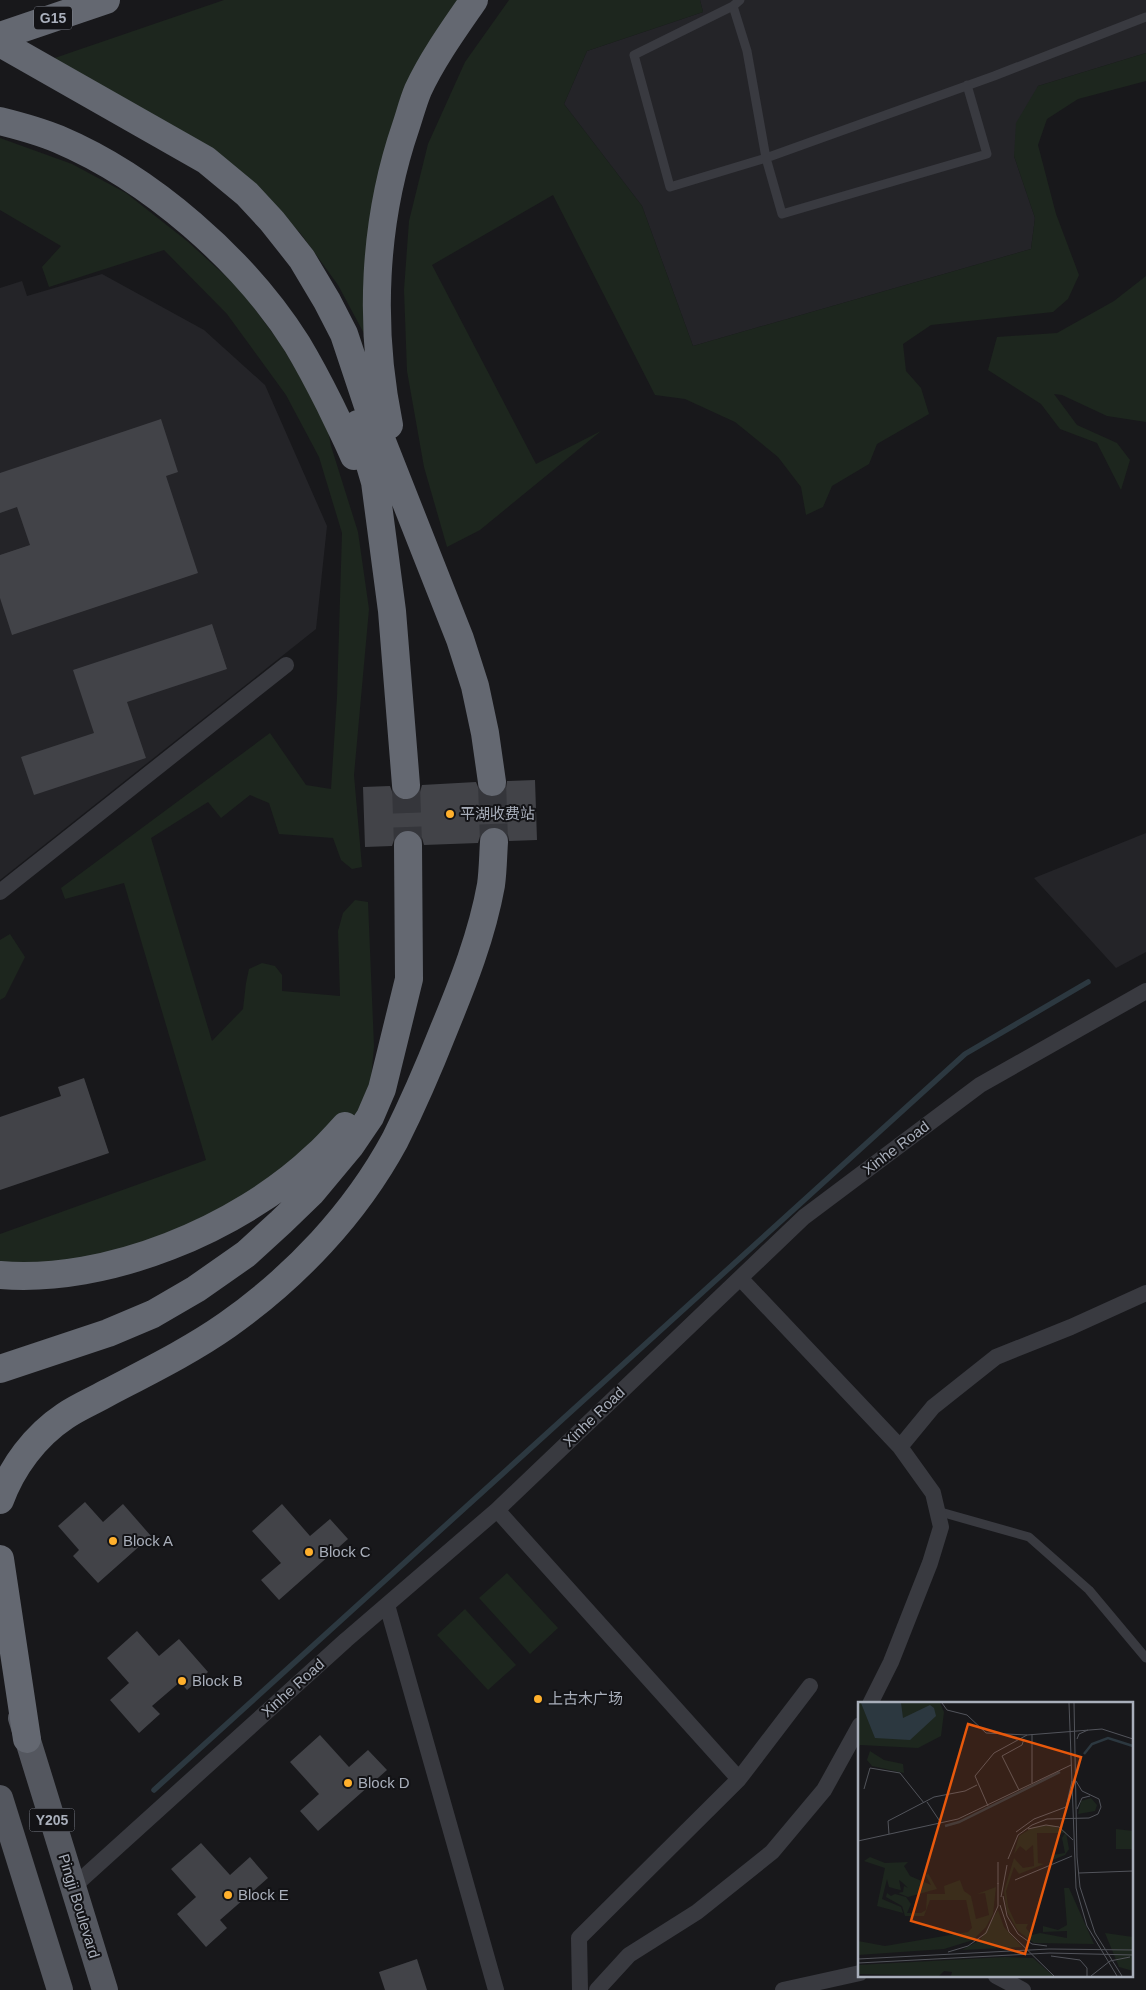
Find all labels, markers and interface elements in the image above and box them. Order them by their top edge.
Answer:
road number: G15 [34,7,72,30]
place label: 平湖收费站 [460,805,535,822]
marker: 平湖收费站 [444,808,456,820]
street label: Xinhe Road [859,1117,932,1178]
street label: Xinhe Road [560,1383,628,1450]
place label: Block A [123,1532,173,1549]
marker: Block A [107,1535,119,1547]
place label: Block C [319,1543,371,1560]
marker: Block C [303,1546,315,1558]
street label: Xinhe Road [258,1655,327,1720]
place label: Block B [192,1672,243,1689]
marker: Block B [176,1675,188,1687]
place label: 上古木广场 [548,1690,623,1707]
marker: 上古木广场 [532,1693,544,1705]
inset map [858,1702,1134,1978]
place label: Block D [358,1774,410,1791]
marker: Block D [342,1777,354,1789]
road number: Y205 [30,1808,74,1832]
street label: Pingji Boulevard [56,1852,103,1960]
place label: Block E [238,1886,289,1903]
marker: Block E [222,1889,234,1901]

